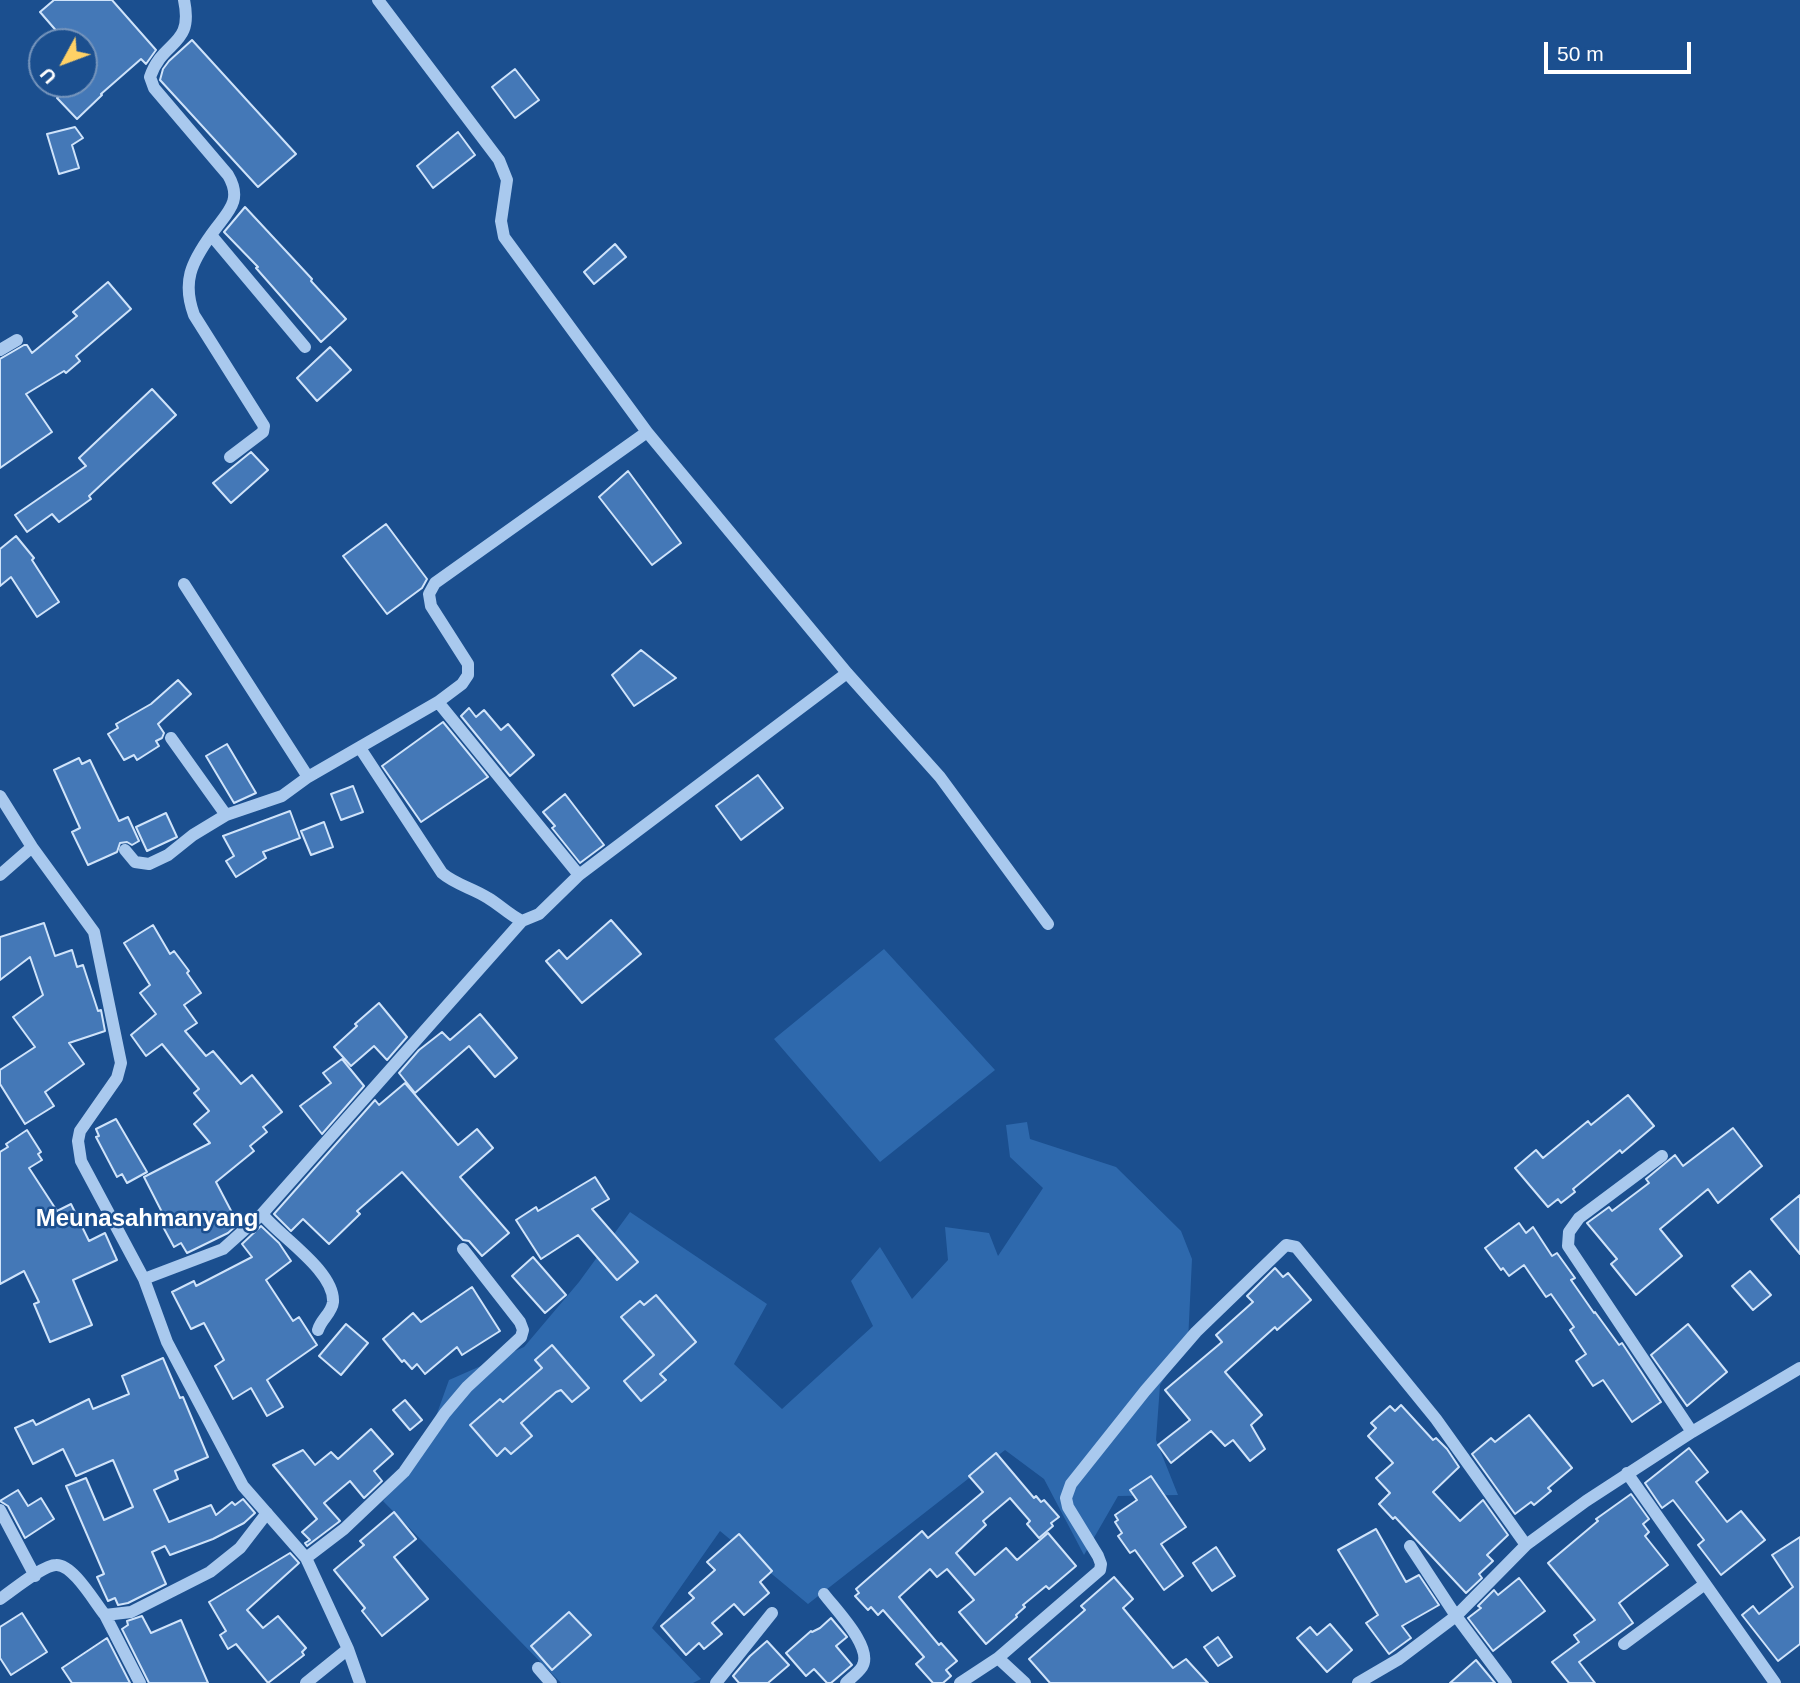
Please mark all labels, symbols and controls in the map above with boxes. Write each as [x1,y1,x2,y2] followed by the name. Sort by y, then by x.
[28,28,98,98] north arrow
[1548,28,1695,72] scale bar
[1557,42,1604,65] text: 50 m
[36,64,61,88] text: U
[36,1205,258,1233] district label: Meunasahmanyang

